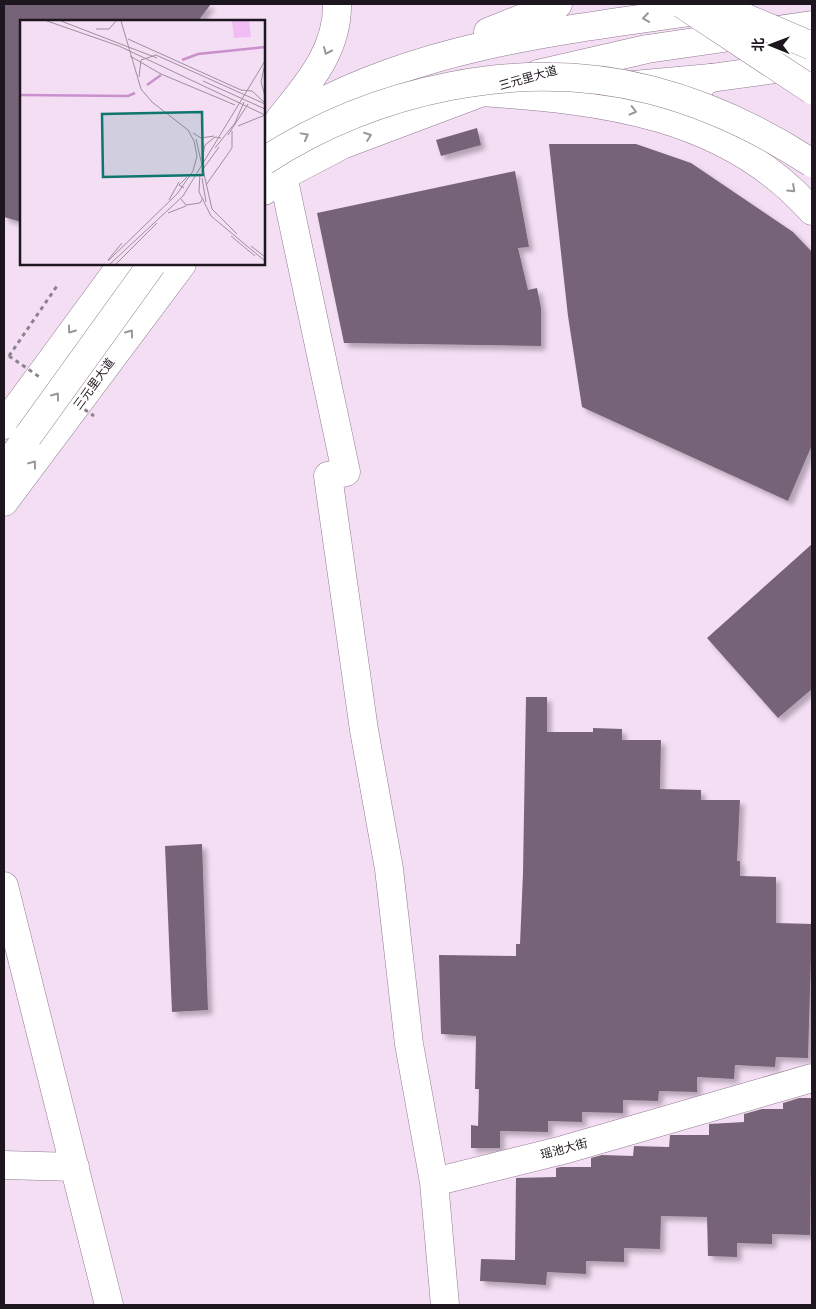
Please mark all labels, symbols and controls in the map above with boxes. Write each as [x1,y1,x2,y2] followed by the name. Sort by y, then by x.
[642,13,650,23] one-way arrow
[20,20,265,265] inset map
[746,20,796,70] north arrow
[750,38,766,52] text: 北
[322,46,333,55] one-way arrow
[497,63,559,93] street label: 三元里大道
[628,105,637,116] one-way arrow
[300,132,309,142] one-way arrow
[363,132,372,142] one-way arrow
[787,183,796,192] one-way arrow
[68,324,77,334] one-way arrow
[125,330,133,339] one-way arrow
[71,356,117,412] street label: 三元里大道
[50,392,59,402] one-way arrow
[28,460,37,469] one-way arrow
[539,1136,589,1162] street label: 瑶池大街

